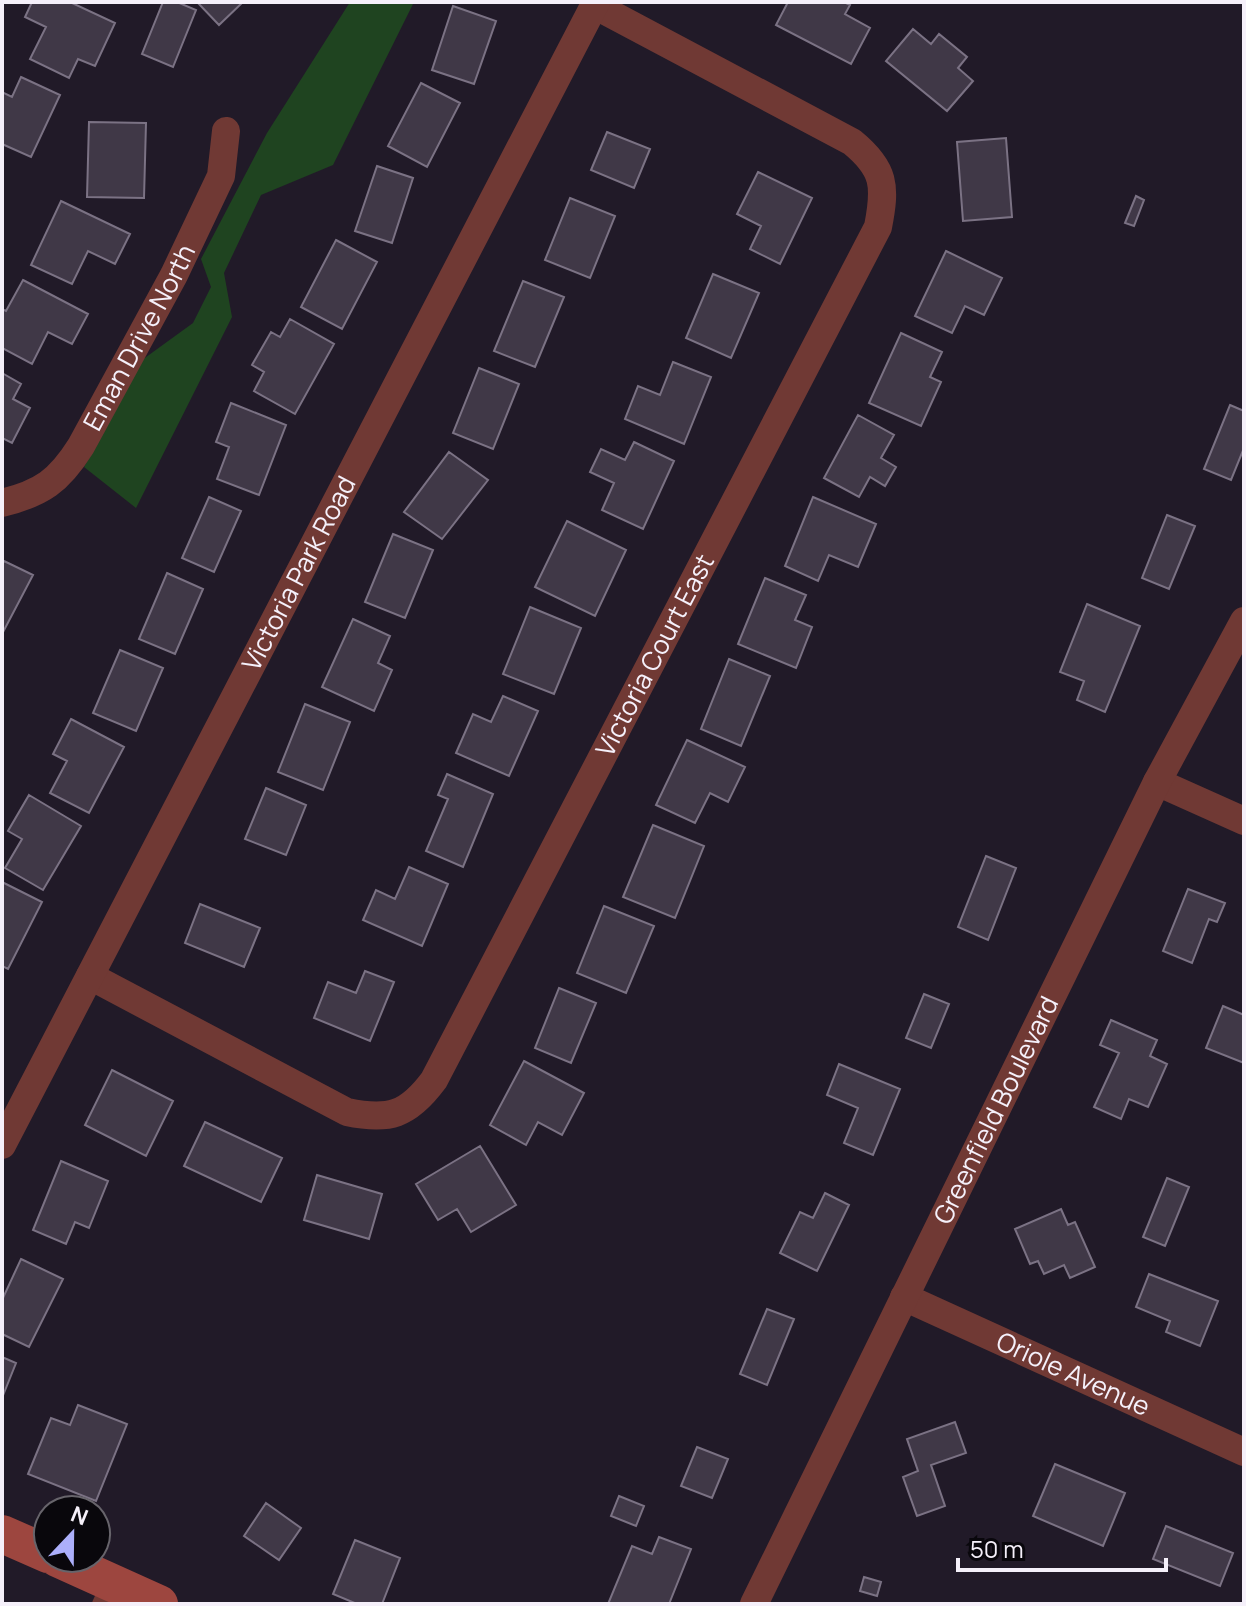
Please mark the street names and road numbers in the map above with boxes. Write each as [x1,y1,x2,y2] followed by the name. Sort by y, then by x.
[74,238,203,437] street label: Eman Drive North
[233,470,364,677] street label: Victoria Park Road
[587,547,722,762] street label: Victoria Court East
[924,990,1066,1230] street label: Greenfield Boulevard
[991,1323,1156,1424] street label: Oriole Avenue

